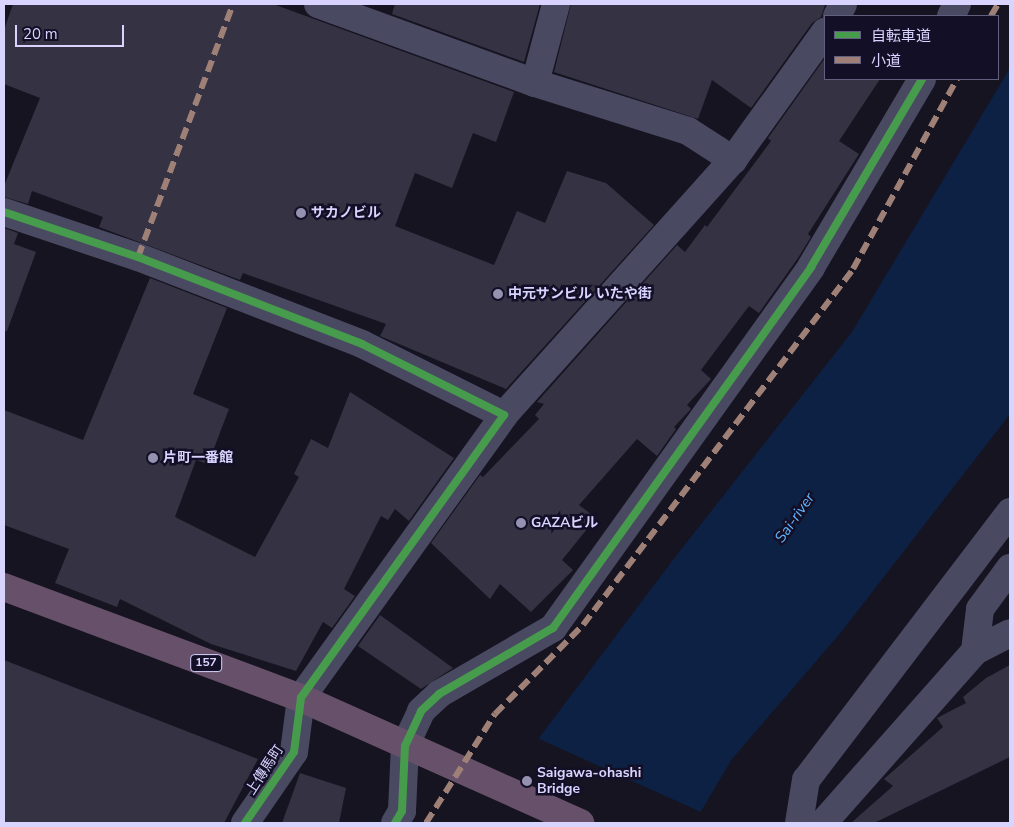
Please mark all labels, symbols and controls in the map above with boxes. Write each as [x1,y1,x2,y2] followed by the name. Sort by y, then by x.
[18,15,126,47] scale bar
[824,15,999,80] legend
[23,24,58,44] text: 20 m
[871,26,931,46] text: 自転車道
[871,51,901,71] text: 小道
[311,205,381,221] place label: サカノビル
[295,207,307,219] marker: サカノビル
[508,286,652,302] place label: 中元サンビル いたや街
[492,288,504,300] marker: 中元サンビル いたや街
[163,450,233,466] place label: 片町一番館
[147,452,159,464] marker: 片町一番館
[771,490,819,546] water label: Sai-river
[531,515,598,531] place label: GAZAビル
[515,517,527,529] marker: GAZAビル
[190,654,222,672] road number: 157
[243,742,287,798] street label: 上傳馬町
[537,765,641,798] place label: Saigawa-ohashi Bridge
[521,775,533,787] marker: Saigawa-ohashi Bridge

